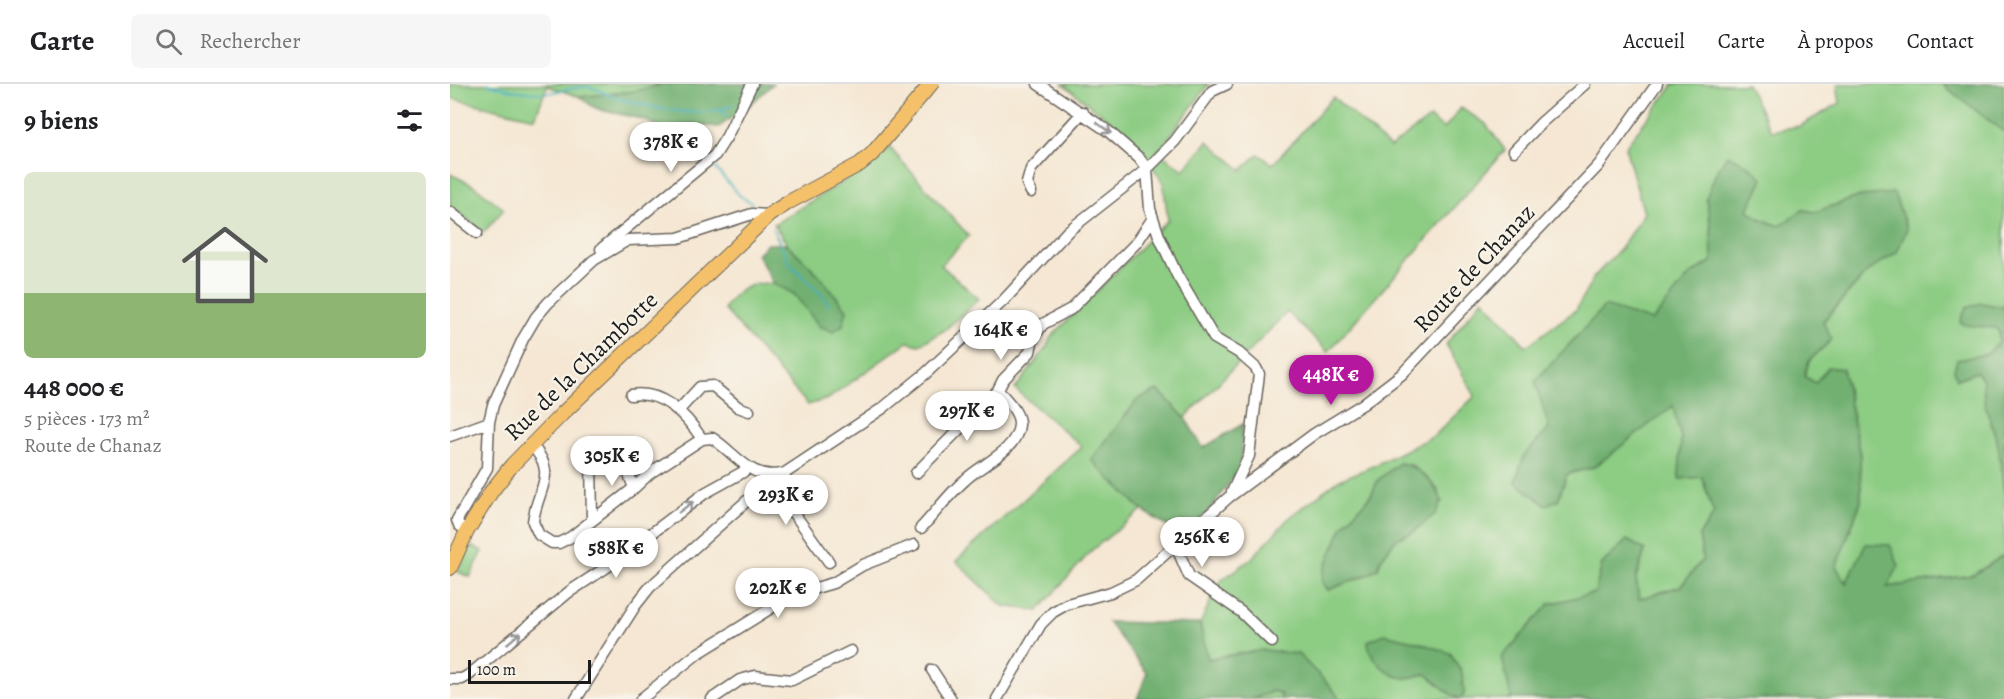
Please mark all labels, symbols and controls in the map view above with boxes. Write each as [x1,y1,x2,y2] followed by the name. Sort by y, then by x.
[131,14,551,68] search box
[30,22,95,60] text: Carte
[152,25,185,58] icon: search
[200,26,301,56] text: Rechercher
[1623,27,1685,55] text: Accueil
[1718,27,1765,55] text: Carte
[1798,27,1874,55] text: À propos
[1907,27,1974,55] text: Contact
[24,103,99,138] text: 9 biens
[393,104,426,137] icon: filters
[1096,121,1112,134] one-way arrow
[622,122,720,173] pin: 378K €
[644,128,698,155] text: 378K €
[1406,197,1542,339] street label: Route de Chanaz
[171,211,279,319] icon: home
[497,284,665,448] street label: Rue de la Chambotte
[952,310,1050,361] pin: 164K €
[974,316,1028,343] text: 164K €
[1282,355,1380,406] pin: 448K €
[1303,361,1359,388] text: 448K €
[24,370,124,405] text: 448 000 €
[918,391,1016,442] pin: 297K €
[939,397,995,424] text: 297K €
[24,405,150,432] text: 5 pièces · 173 m²
[24,432,162,459] text: Route de Chanaz
[563,436,661,487] pin: 305K €
[584,442,640,469] text: 305K €
[737,475,835,526] pin: 293K €
[758,481,814,508] text: 293K €
[677,501,693,514] one-way arrow
[1153,517,1251,568] pin: 256K €
[1174,523,1230,550] text: 256K €
[567,528,665,579] pin: 588K €
[588,534,644,561] text: 588K €
[729,568,827,619] pin: 202K €
[749,574,807,601] text: 202K €
[506,632,522,645] one-way arrow
[468,657,591,684] scale bar
[477,659,516,681] text: 100 m

